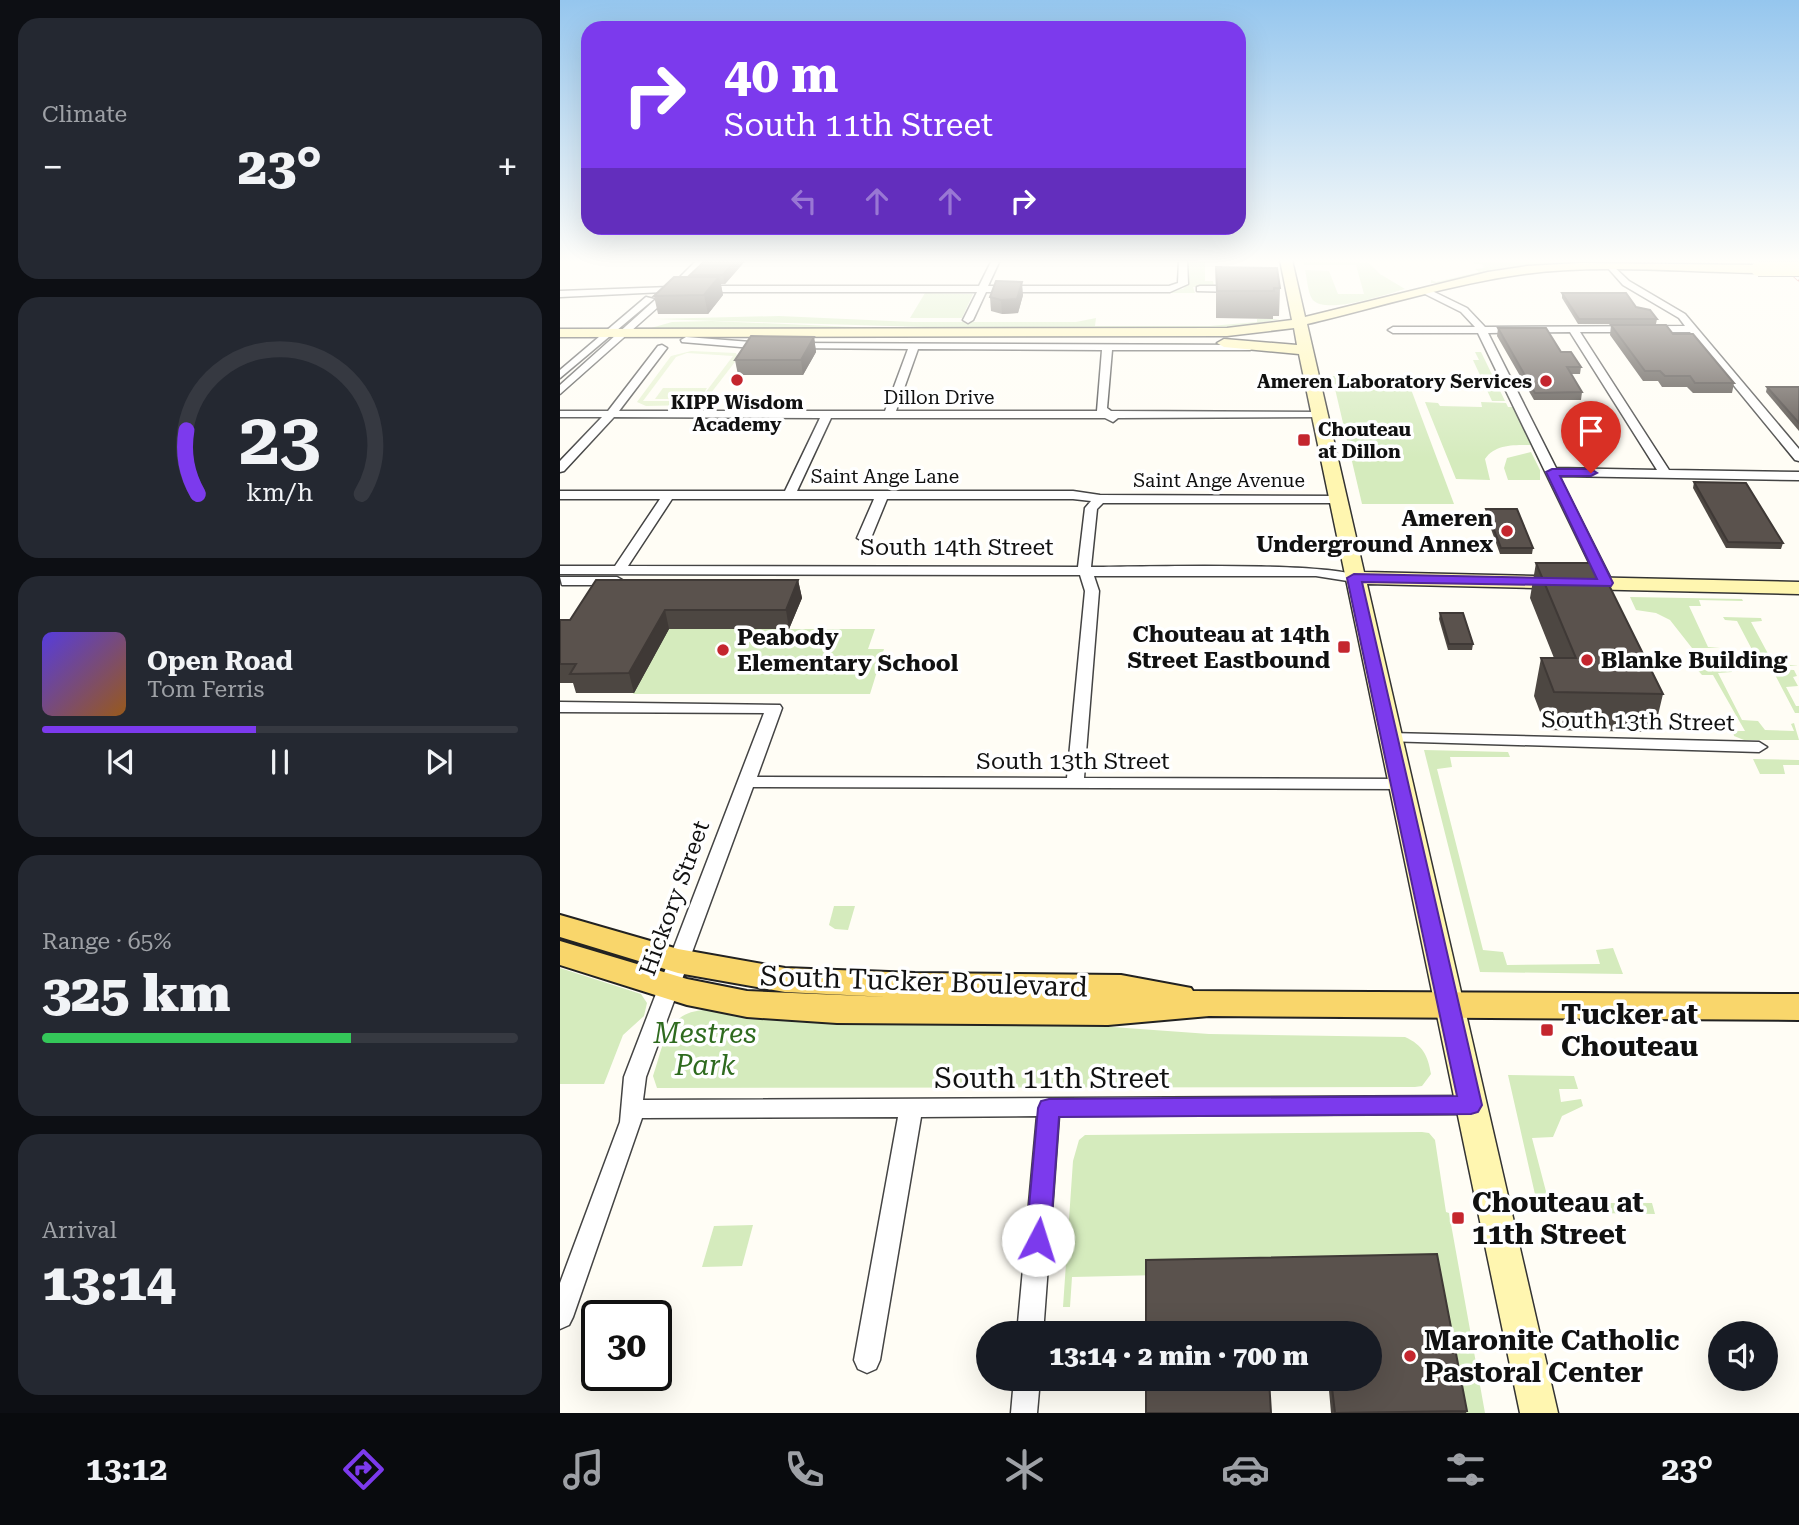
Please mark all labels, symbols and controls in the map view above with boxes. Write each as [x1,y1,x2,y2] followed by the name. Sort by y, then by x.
[724,47,839,104] text: 40 m
[609,49,700,140] icon: right
[42,101,127,128] text: Climate
[724,106,993,144] text: South 11th Street
[238,136,322,197] text: 23°
[42,145,63,189] text: −
[497,145,518,189] text: +
[785,182,823,220] icon: left
[858,182,896,220] icon: ahead
[931,182,969,220] icon: ahead
[1004,182,1042,220] icon: right
[1257,370,1532,393] place label: Ameren Laboratory Services
[729,372,745,388] marker: KIPP Wisdom Academy
[1538,373,1554,389] marker: Ameren Laboratory Services
[884,386,994,409] street label: Dillon Drive
[671,391,804,436] place label: KIPP Wisdom Academy
[239,397,321,482] text: 23
[1561,401,1621,473] pin
[1572,412,1610,450] icon: arrive
[1318,418,1412,463] place label: Chouteau at Dillon
[1296,432,1312,448] marker: Chouteau at Dillon
[811,465,959,488] street label: Saint Ange Lane
[1133,469,1305,492] street label: Saint Ange Avenue
[247,477,313,506] text: km/h
[1256,505,1494,558] place label: Ameren Underground Annex
[1499,523,1515,539] marker: Ameren Underground Annex
[860,534,1054,561] street label: South 14th Street
[1127,621,1331,674] place label: Chouteau at 14th Street Eastbound
[737,624,959,677] place label: Peabody Elementary School
[1336,639,1352,655] marker: Chouteau at 14th Street Eastbound
[715,642,731,658] marker: Peabody Elementary School
[147,646,293,676] text: Open Road
[1601,647,1788,674] place label: Blanke Building
[1579,652,1595,668] marker: Blanke Building
[147,676,264,703] text: Tom Ferris
[1541,706,1735,737] street label: South 13th Street
[102,743,140,781] icon: previous
[261,743,299,781] icon: pause
[420,743,458,781] icon: next
[976,748,1170,775] street label: South 13th Street
[634,817,715,979] street label: Hickory Street
[42,928,171,955] text: Range · 65%
[760,959,1088,1004] street label: South Tucker Boulevard
[42,963,230,1024] text: 325 km
[1561,998,1698,1063] place label: Tucker at Chouteau
[652,1017,757,1082] park label: Mestres Park
[1539,1022,1555,1038] marker: Tucker at Chouteau
[934,1062,1170,1095] street label: South 11th Street
[1472,1186,1644,1251] place label: Chouteau at 11th Street
[1001,1203,1075,1277] position arrow
[1450,1210,1466,1226] marker: Chouteau at 11th Street
[42,1217,117,1244] text: Arrival
[42,1252,176,1313] text: 13:14
[581,1300,672,1391] speed limit sign: 30
[1708,1321,1778,1391] map controls
[1708,1321,1778,1391] button: sound
[1424,1324,1680,1389] place label: Maronite Catholic Pastoral Center
[1049,1341,1309,1371] text: 13:14 · 2 min · 700 m
[1402,1348,1418,1364] marker: Maronite Catholic Pastoral Center
[339,1445,388,1494] icon: directions
[559,1445,608,1494] icon: music
[780,1445,829,1494] icon: phone
[1000,1445,1049,1494] icon: climate
[1221,1445,1270,1494] icon: car
[1441,1445,1490,1494] icon: filters
[86,1450,167,1488] text: 13:12
[1661,1450,1713,1488] text: 23°

